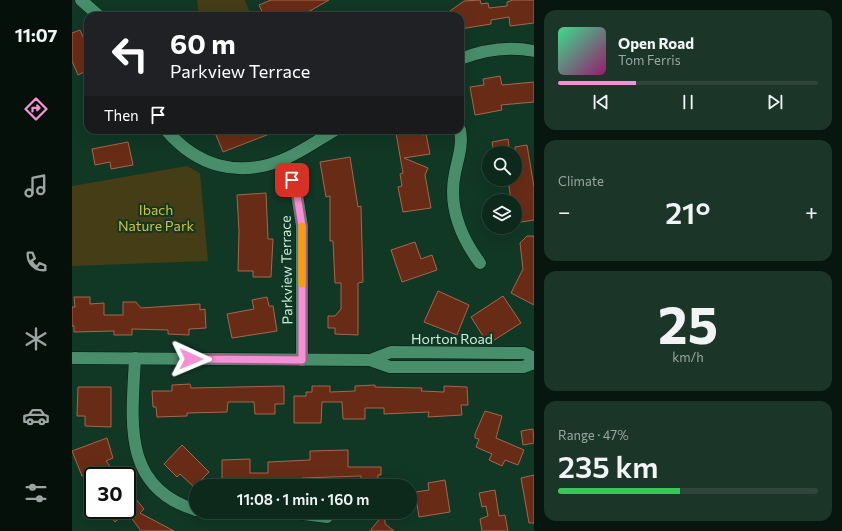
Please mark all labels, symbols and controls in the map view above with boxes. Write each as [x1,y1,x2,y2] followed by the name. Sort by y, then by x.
[15,24,57,46] text: 11:07
[170,26,236,60] text: 60 m
[104,28,156,80] icon: left
[618,34,694,52] text: Open Road
[618,52,681,68] text: Tom Ferris
[170,60,310,82] text: Parkview Terrace
[590,91,612,113] icon: previous
[677,91,699,113] icon: pause
[764,91,786,113] icon: next
[22,95,50,123] icon: directions
[147,104,169,126] icon: arrive
[104,106,139,124] text: Then
[482,146,522,234] map controls
[482,146,522,186] button: search
[275,163,309,197] pin
[281,169,303,191] icon: arrive
[22,172,50,200] icon: music
[558,173,604,189] text: Climate
[665,193,710,230] text: 21°
[482,194,522,234] button: layers
[558,198,571,225] text: −
[805,198,818,225] text: +
[118,201,194,234] park label: Ibach Nature Park
[277,215,295,325] street label: Parkview Terrace
[22,248,50,276] icon: phone
[658,291,718,355] text: 25
[22,325,50,353] icon: climate
[411,330,493,347] street label: Horton Road
[170,338,212,380] position arrow
[672,349,704,365] text: km/h
[22,402,50,430] icon: car
[558,427,629,443] text: Range · 47%
[558,447,659,484] text: 235 km
[84,467,136,519] speed limit sign: 30
[22,479,50,507] icon: filters
[237,490,369,508] text: 11:08 · 1 min · 160 m

